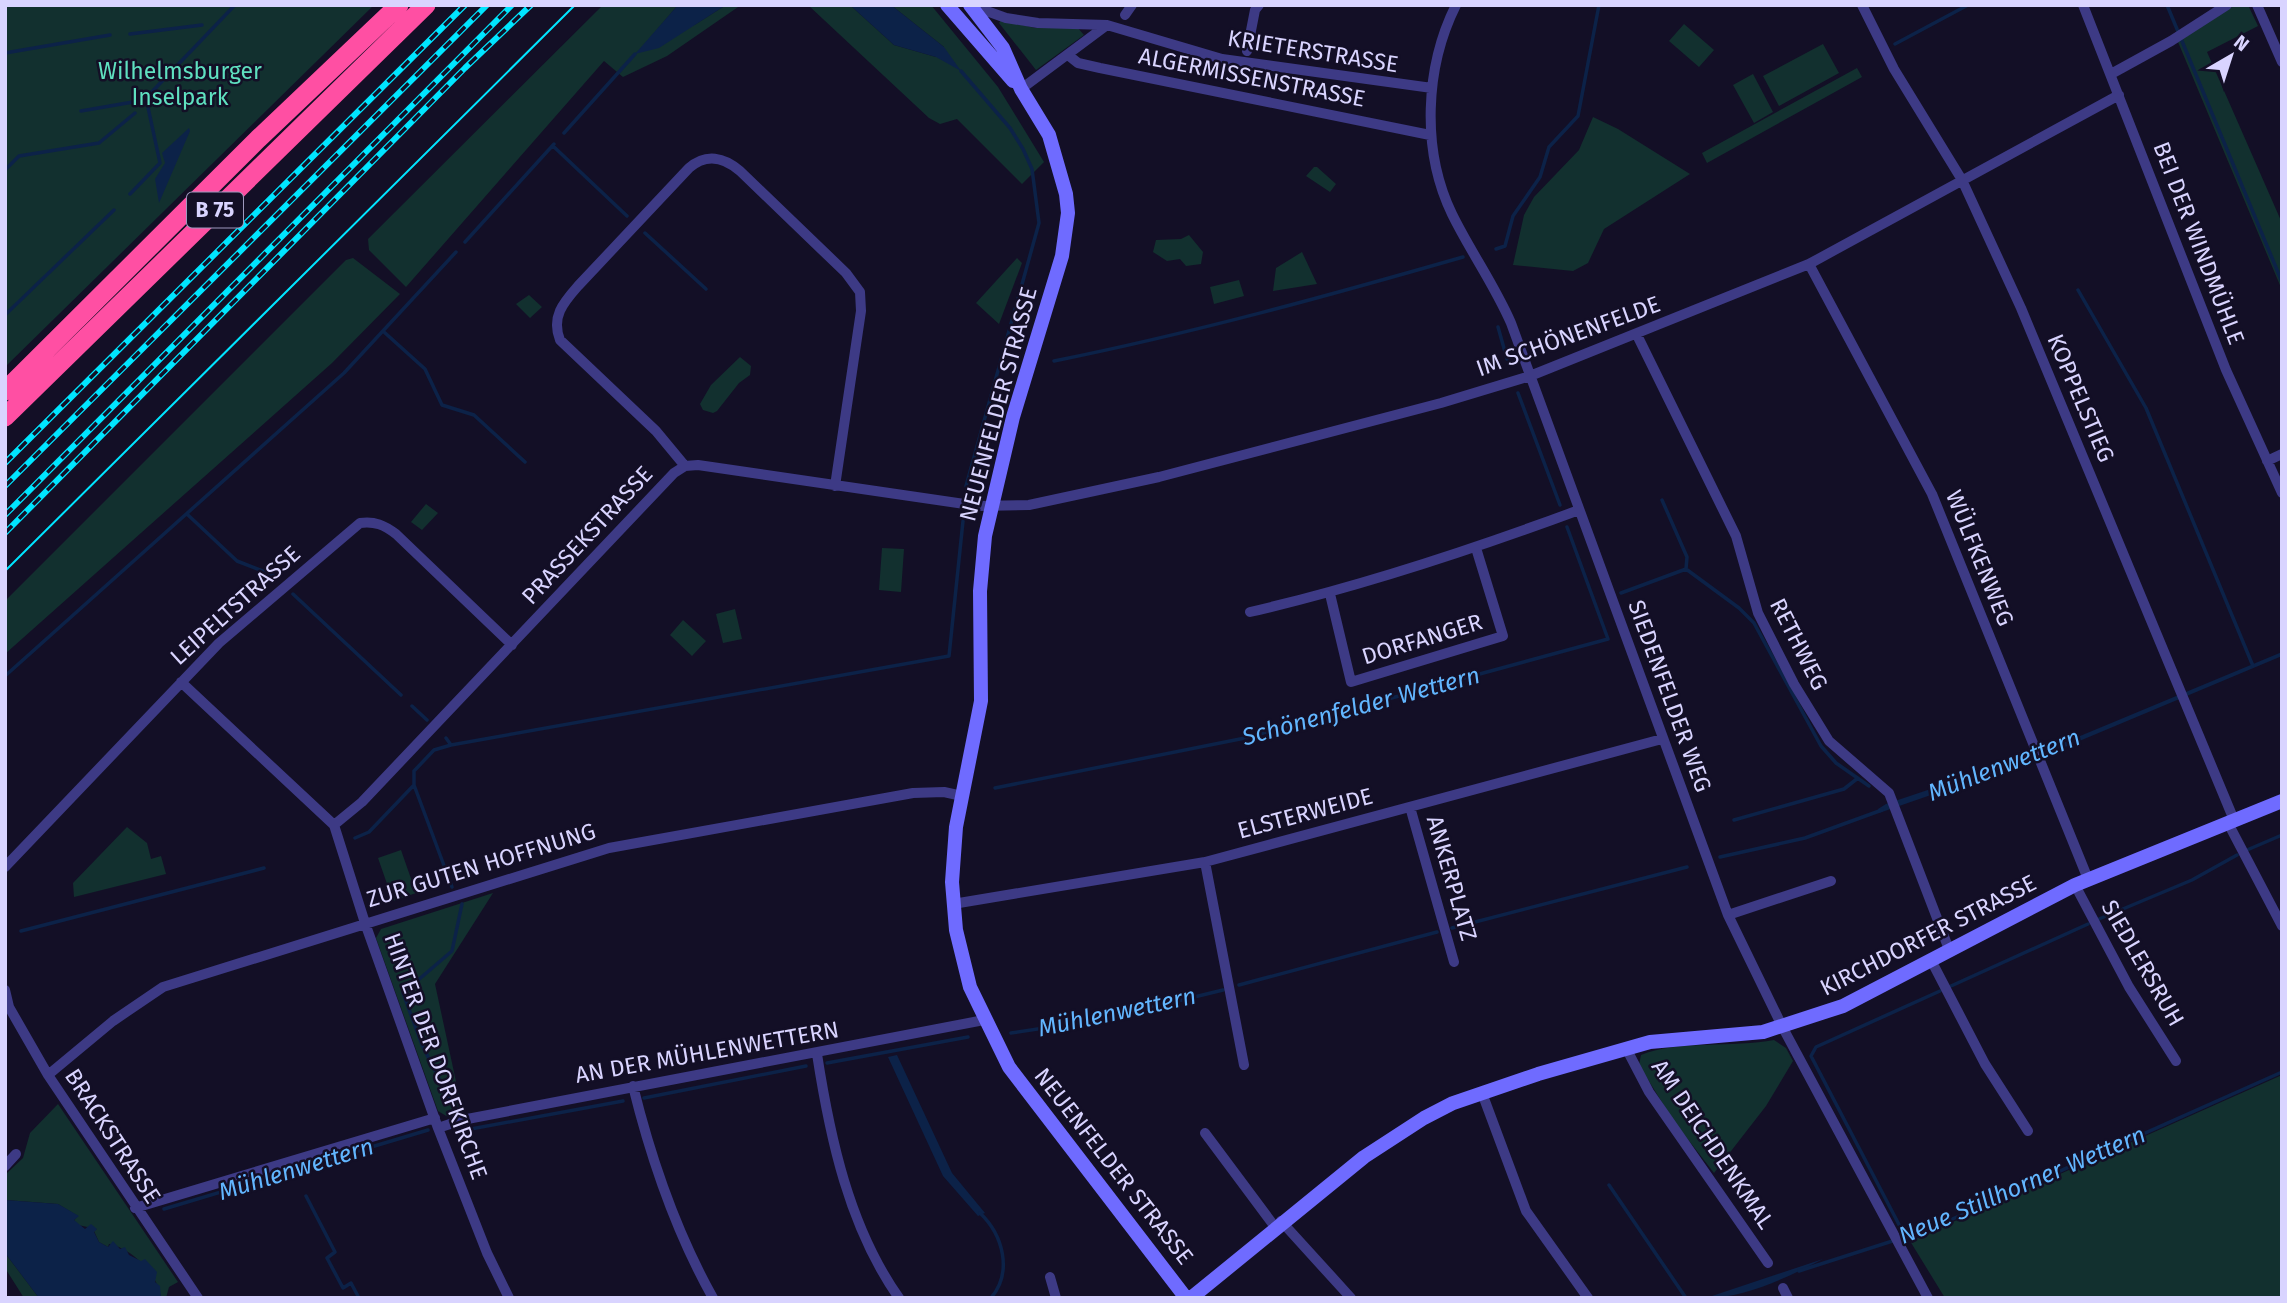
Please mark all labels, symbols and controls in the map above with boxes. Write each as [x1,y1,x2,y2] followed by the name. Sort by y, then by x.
[2196,21,2266,91] north arrow
[1226,24,1400,78] street label: KRIETERSTRASSE
[2229,30,2254,56] text: N
[1136,41,1368,113] street label: ALGERMISSENSTRASSE
[98,57,262,111] park label: Wilhelmsburger Inselpark
[2147,138,2251,348] street label: BEI DER WINDMÜHLE
[187,192,243,228] road number: B 75
[953,284,1043,524] street label: NEUENFELDER STRASSE
[1472,290,1664,382] street label: IM SCHÖNENFELDE
[2041,330,2121,466] street label: KOPPELSTIEG
[516,460,658,610] street label: PRASSEKSTRASSE
[1940,486,2020,630] street label: WÜLFKENWEG
[164,539,306,671] street label: LEIPELTSTRASSE
[1764,593,1834,695] street label: RETHWEG
[1622,596,1718,796] street label: SIEDENFELDER WEG
[1358,607,1486,671] street label: DORFANGER
[1238,661,1483,751] water label: Schönenfelder Wettern
[1924,723,2084,807] water label: Mühlenwettern
[1234,782,1376,844] street label: ELSTERWEIDE
[1421,812,1483,944] street label: ANKERPLATZ
[363,817,599,913] street label: ZUR GUTEN HOFFNUNG
[1815,868,2041,1002] street label: KIRCHDORFER STRASSE
[2096,895,2190,1031] street label: SIEDLERSRUH
[378,929,494,1183] street label: HINTER DER DORFKIRCHE
[1035,982,1199,1042] water label: Mühlenwettern
[573,1015,841,1089] street label: AN DER MÜHLENWETTERN
[1646,1054,1780,1234] street label: AM DEICHDENKMAL
[1029,1062,1199,1270] street label: NEUENFELDER STRASSE
[59,1063,167,1209] street label: BRACKSTRASSE
[1894,1120,2150,1250] water label: Neue Stillhorner Wettern
[215,1132,377,1206] water label: Mühlenwettern

